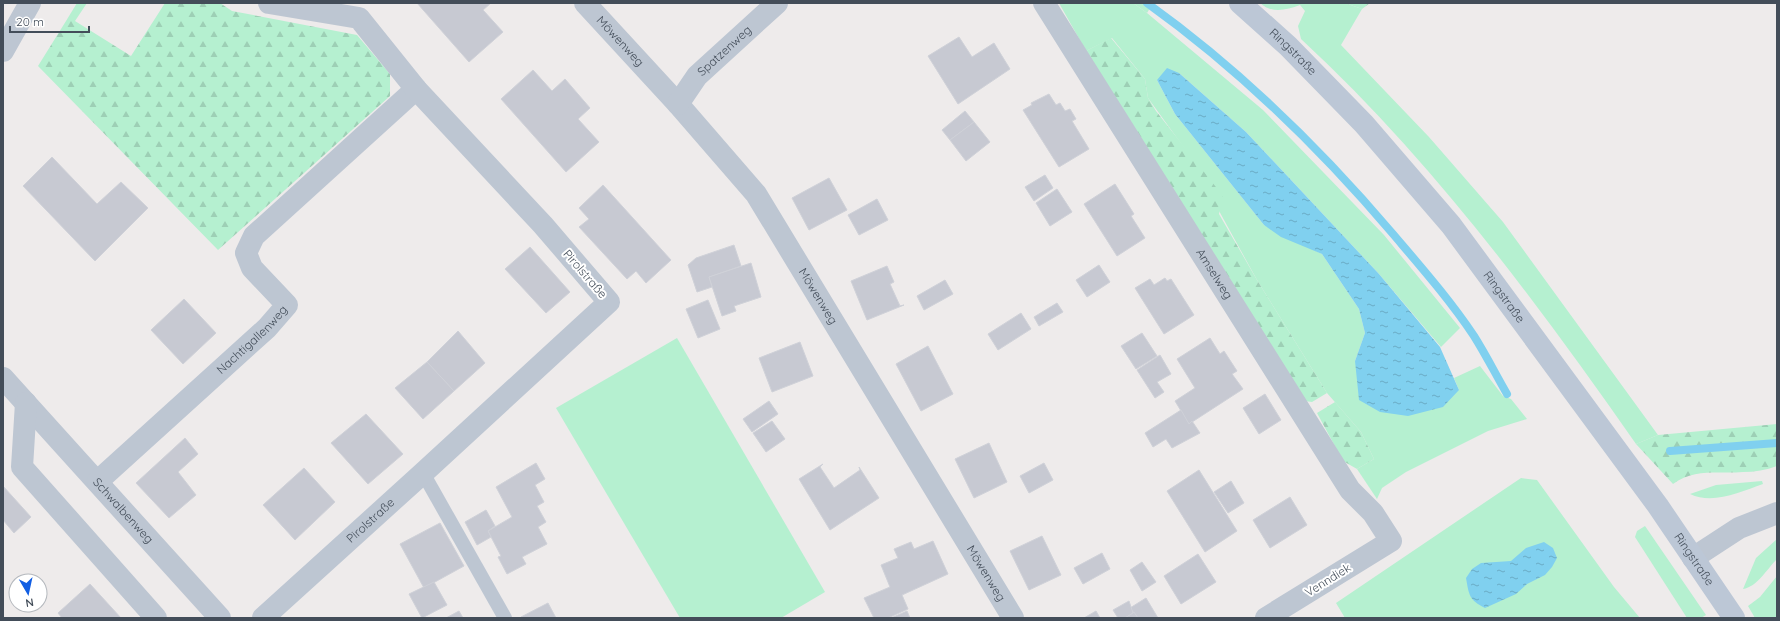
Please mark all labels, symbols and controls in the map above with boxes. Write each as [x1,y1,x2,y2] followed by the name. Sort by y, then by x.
[10,8,89,34] scale bar
[594,13,648,69] street label: Möwenweg
[16,14,44,29] text: 20 m
[694,22,754,79] street label: Spatzenweg
[1266,25,1320,78] street label: Ringstraße
[560,246,611,301] street label: Pirolstraße
[1193,246,1236,302] street label: Amselweg
[796,265,841,327] street label: Möwenweg
[1480,268,1529,326] street label: Ringstraße
[213,302,290,377] street label: Nachtigallenweg
[90,475,157,546] street label: Schwalbenweg
[343,495,397,546] street label: Pirolstraße
[1671,530,1718,588] street label: Ringstraße
[964,542,1009,604] street label: Möwenweg
[1302,560,1354,600] street label: Venndiek
[8,573,48,613] north arrow
[24,595,35,610] text: N

